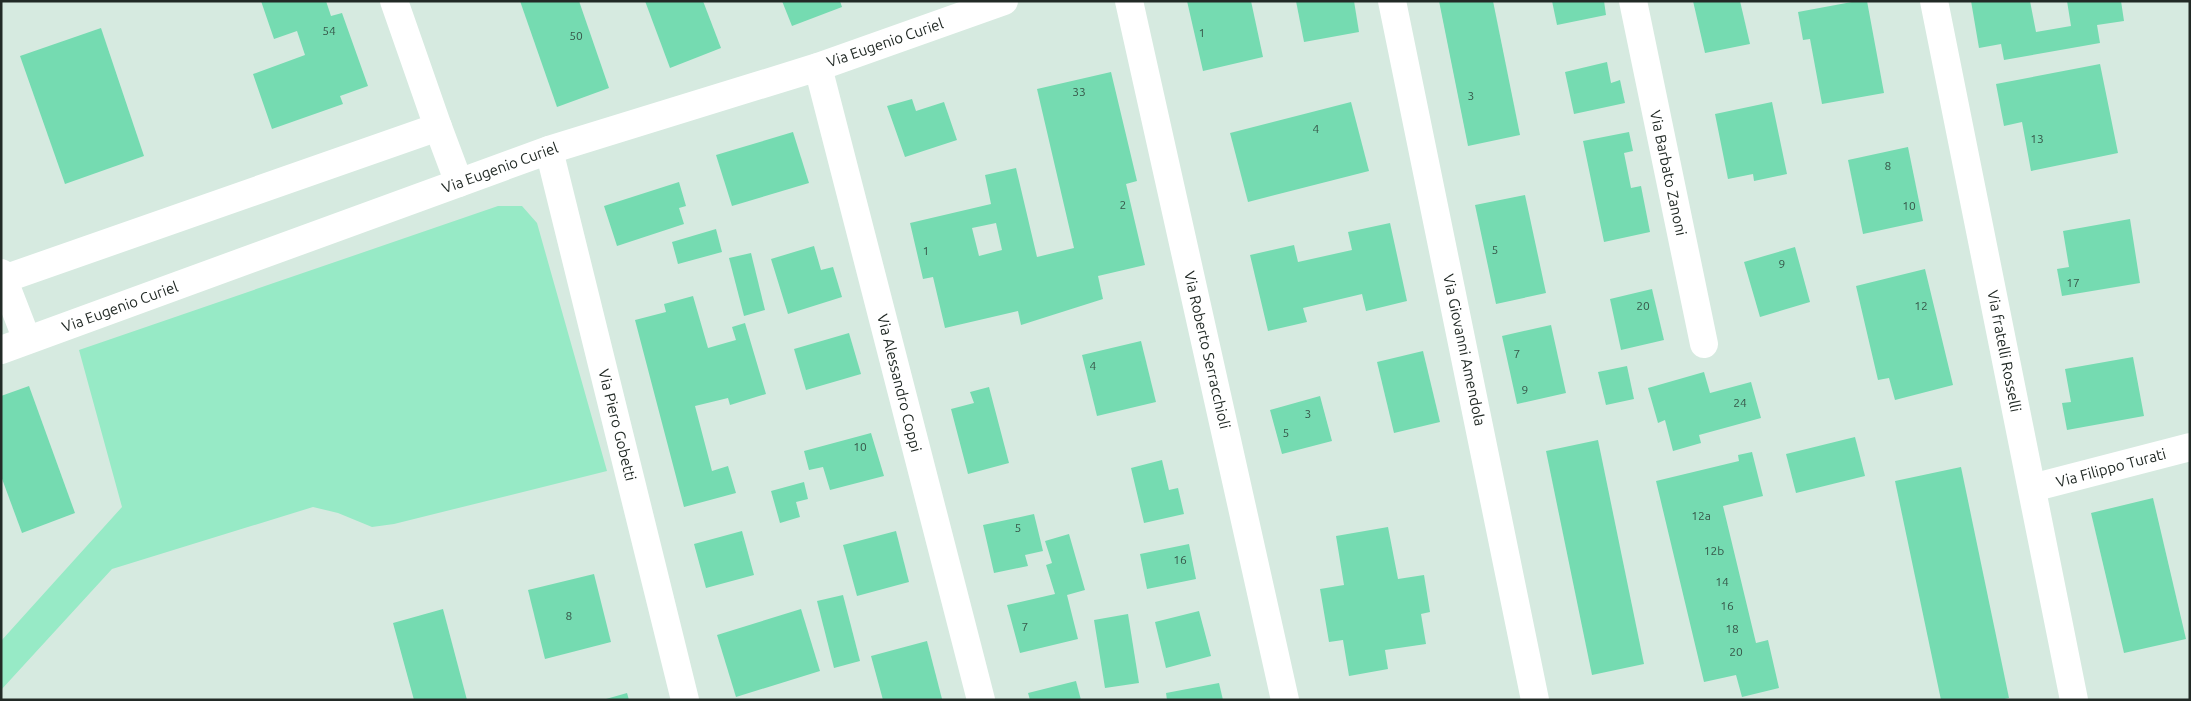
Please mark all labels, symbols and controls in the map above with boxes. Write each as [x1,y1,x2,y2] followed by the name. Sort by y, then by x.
[824,15,945,70] street label: Via Eugenio Curiel
[322,24,336,37] house number: 54
[1199,26,1205,39] house number: 1
[569,29,583,42] house number: 50
[1072,85,1086,98] house number: 33
[1468,89,1474,102] house number: 3
[1647,109,1690,237] street label: Via Barbato Zanoni
[1313,122,1320,135] house number: 4
[2030,132,2044,145] house number: 13
[440,139,560,196] street label: Via Eugenio Curiel
[1885,159,1892,172] house number: 8
[1120,198,1126,211] house number: 2
[1902,199,1916,212] house number: 10
[1492,243,1498,256] house number: 5
[923,244,929,257] house number: 1
[1779,257,1785,270] house number: 9
[1181,269,1234,430] street label: Via Roberto Serracchioli
[1440,272,1489,428] street label: Via Giovanni Amendola
[2066,276,2080,289] house number: 17
[60,278,180,335] street label: Via Eugenio Curiel
[1984,288,2025,413] street label: Via fratelli Rosselli
[1636,299,1650,312] house number: 20
[1914,299,1928,312] house number: 12
[874,312,925,454] street label: Via Alessandro Coppi
[1514,347,1520,360] house number: 7
[1090,359,1097,372] house number: 4
[595,367,640,483] street label: Via Piero Gobetti
[1522,383,1528,396] house number: 9
[1733,396,1747,409] house number: 24
[1305,407,1311,420] house number: 3
[1283,426,1289,439] house number: 5
[853,440,867,453] house number: 10
[2054,445,2168,490] street label: Via Filippo Turati
[1691,509,1711,522] house number: 12a
[1015,521,1021,534] house number: 5
[1704,544,1724,557] house number: 12b
[1173,553,1187,566] house number: 16
[1715,575,1729,588] house number: 14
[1720,599,1734,612] house number: 16
[566,609,573,622] house number: 8
[1022,620,1028,633] house number: 7
[1725,622,1739,635] house number: 18
[1729,645,1743,658] house number: 20

